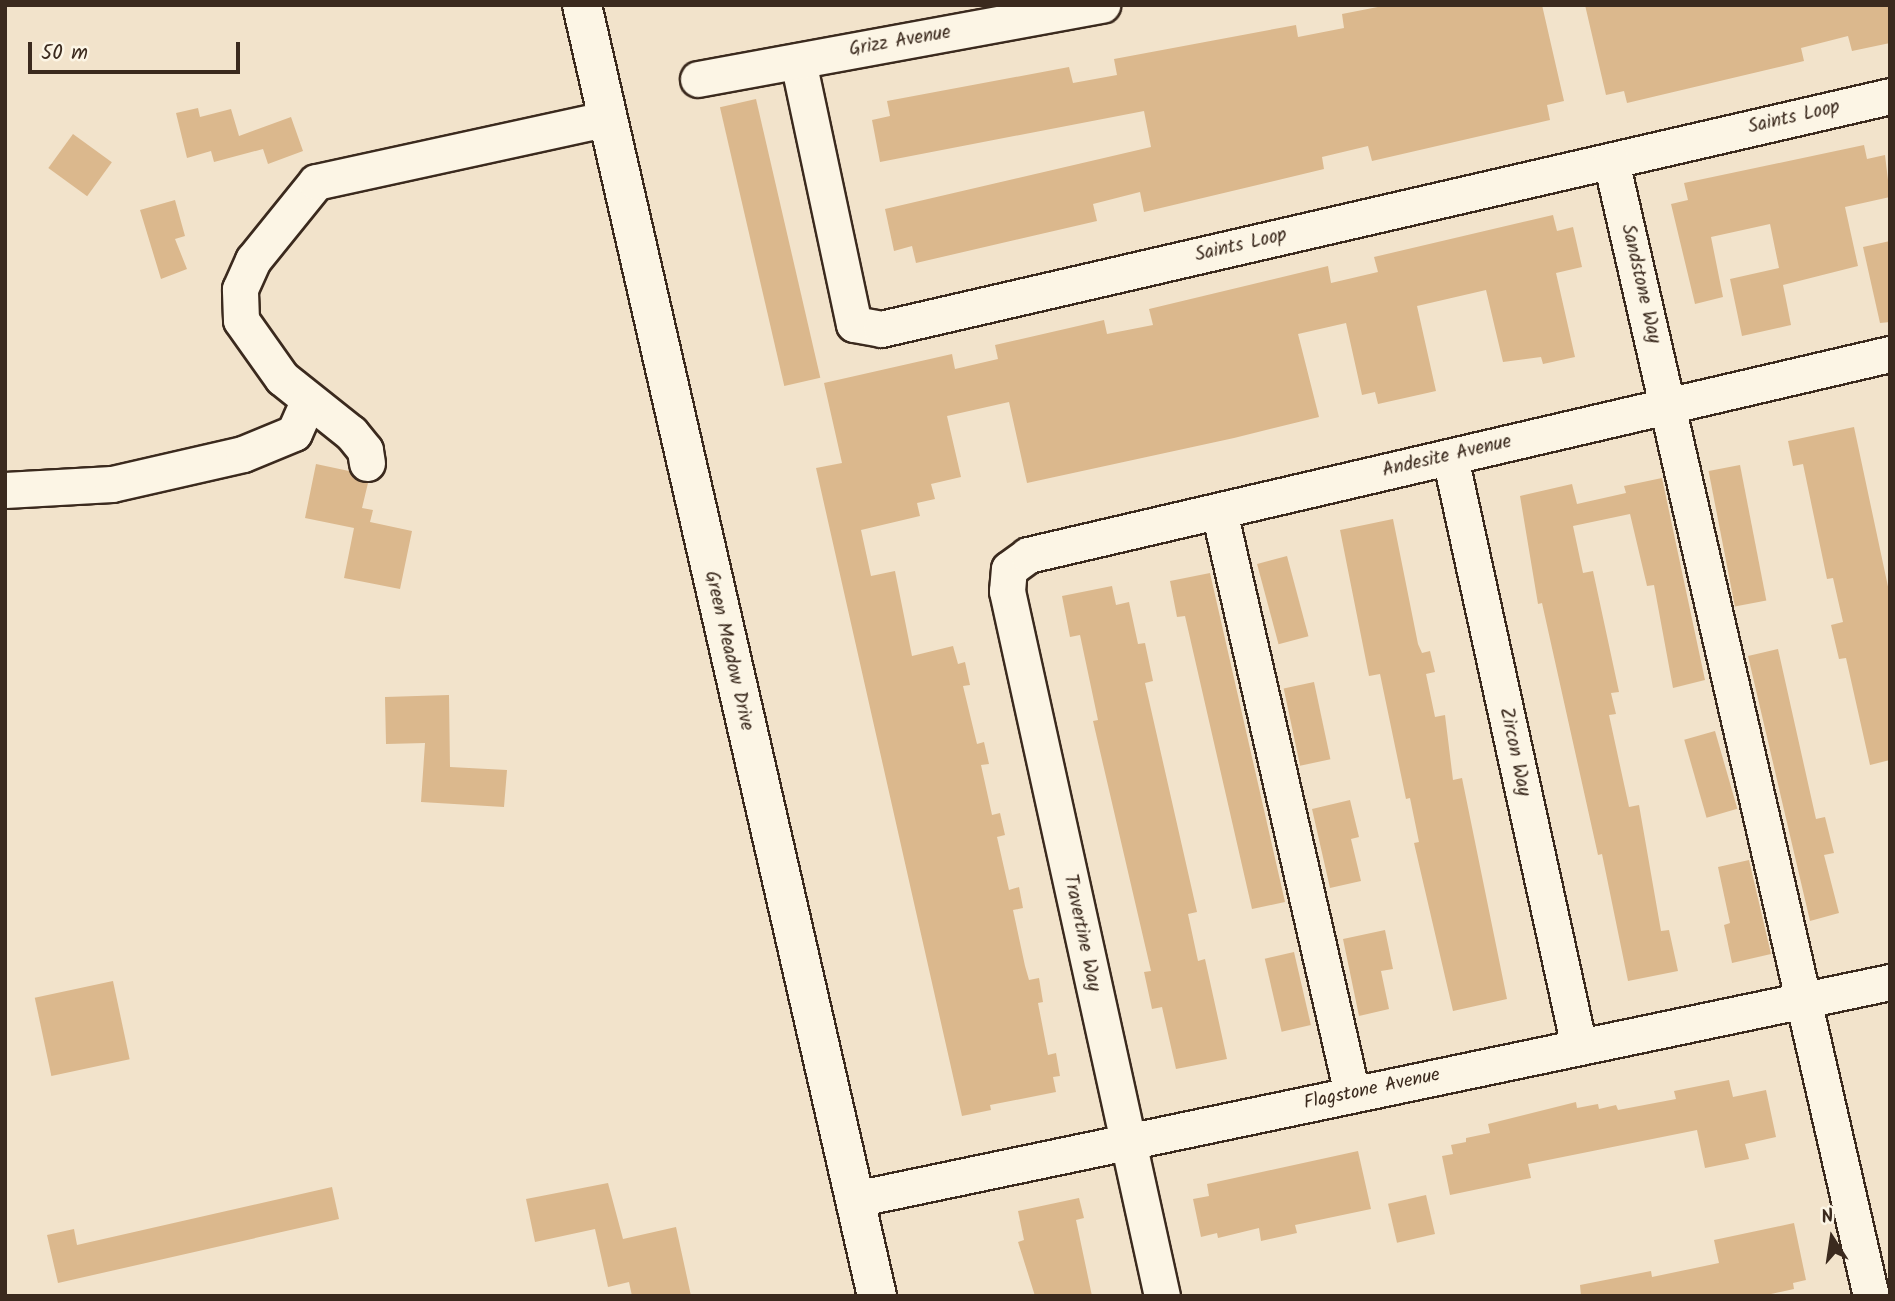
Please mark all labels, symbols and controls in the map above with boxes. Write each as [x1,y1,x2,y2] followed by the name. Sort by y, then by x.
[847,22,953,62] street label: Grizz Avenue
[32,28,243,72] scale bar
[41,37,88,70] text: 50 m
[1746,96,1842,140] street label: Saints Loop
[1615,222,1665,346] street label: Sandstone Way
[1193,224,1289,268] street label: Saints Loop
[1380,431,1514,483] street label: Andesite Avenue
[699,569,757,733] street label: Green Meadow Drive
[1493,706,1535,798] street label: Zircon Way
[1057,872,1105,994] street label: Travertine Way
[1302,1064,1442,1116] street label: Flagstone Avenue
[1819,1202,1837,1233] text: N
[1797,1203,1867,1273] north arrow

